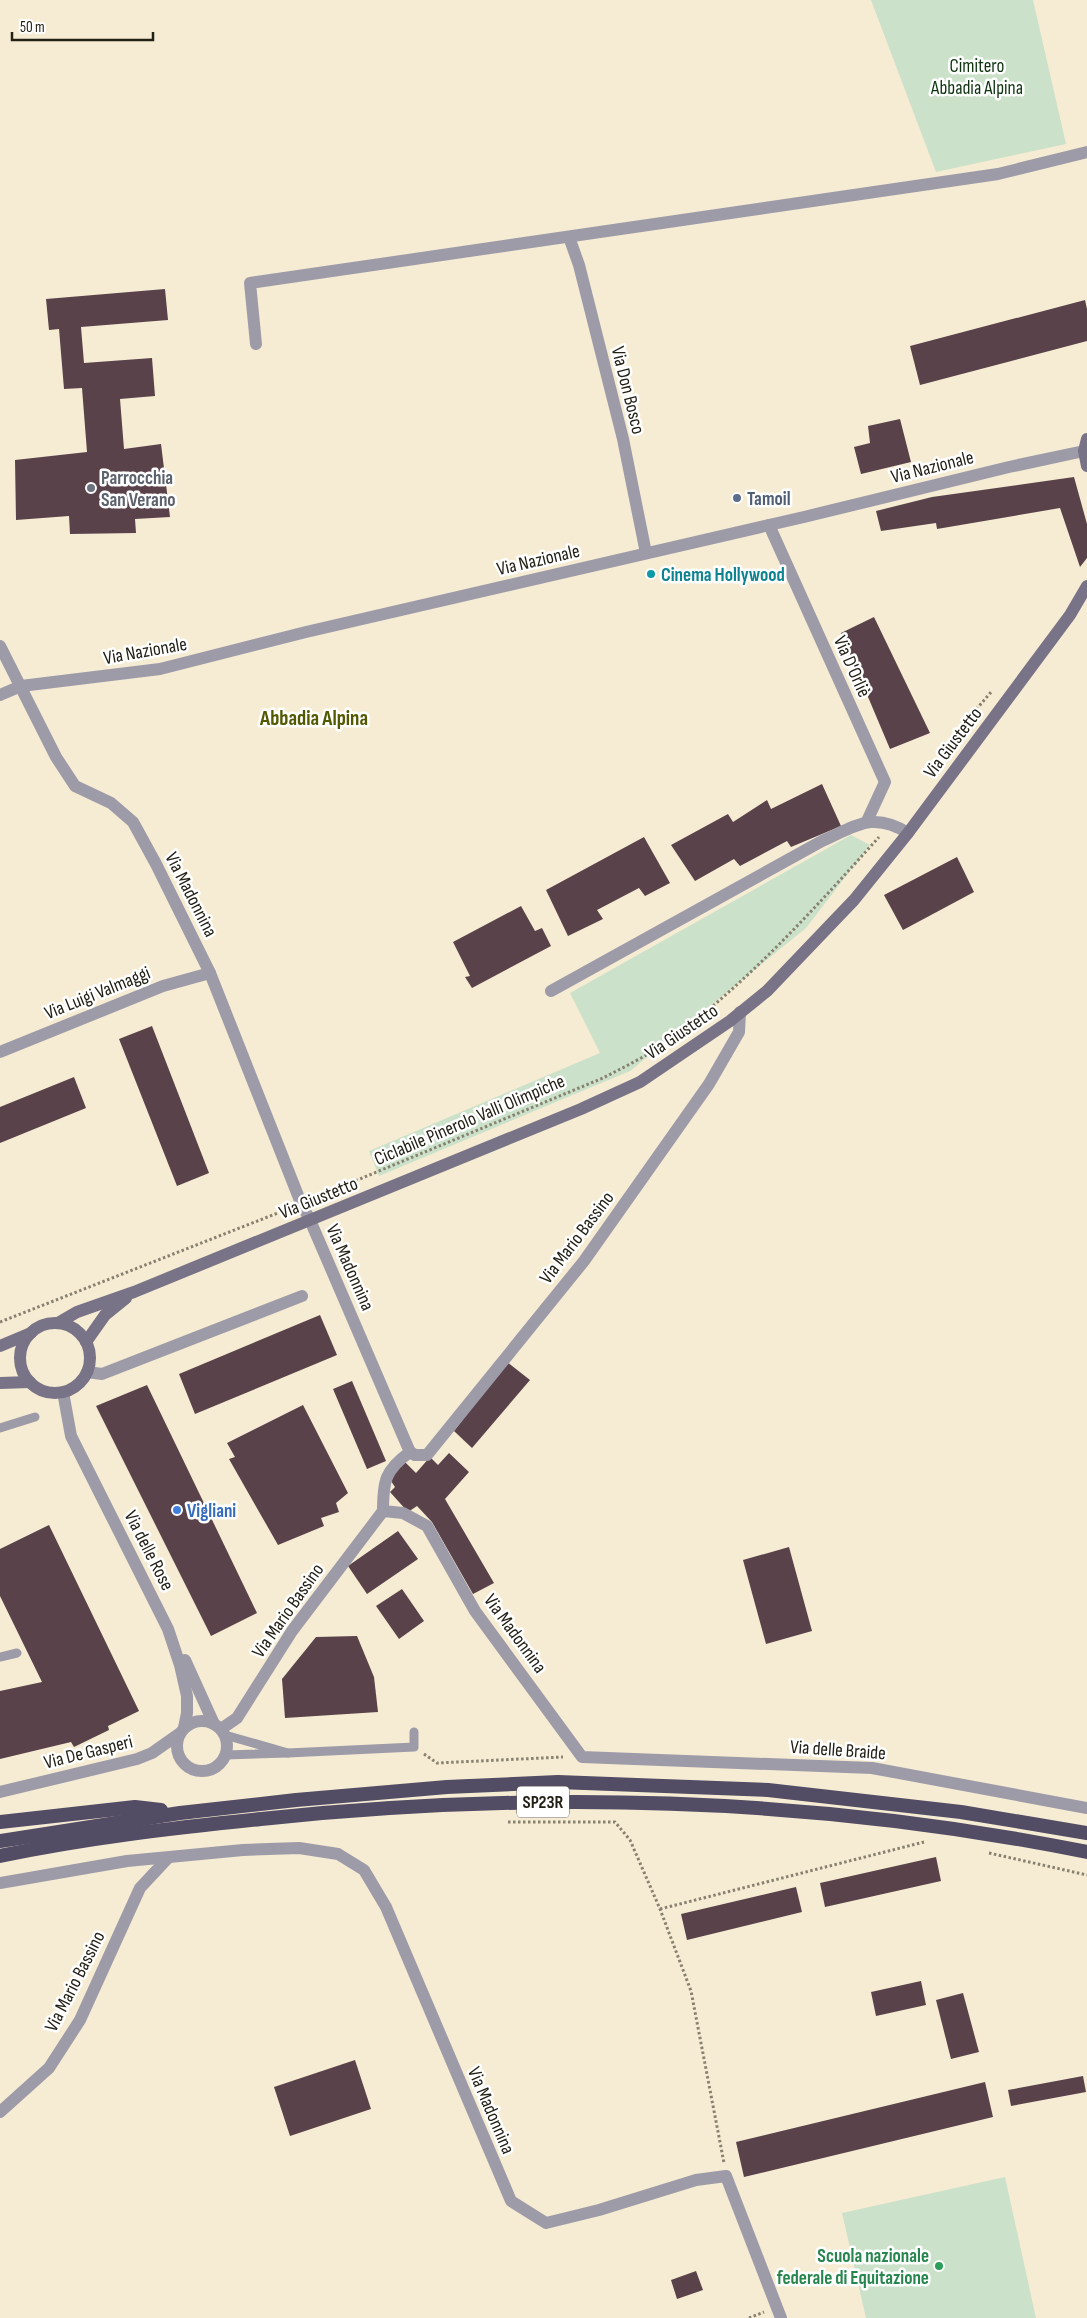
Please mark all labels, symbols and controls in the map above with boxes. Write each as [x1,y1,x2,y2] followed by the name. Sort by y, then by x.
[12,10,154,42] scale bar
[20,18,45,37] text: 50 m
[930,55,1023,100] park label: Cimitero Abbadia Alpina
[606,344,650,437] street label: Via Don Bosco
[889,446,976,489] street label: Via Nazionale
[101,467,176,512] place label: Parrocchia San Verano
[85,482,97,494] marker: Parrocchia San Verano
[747,488,791,511] place label: Tamoil
[731,492,743,504] marker: Tamoil
[495,540,582,581] street label: Via Nazionale
[661,564,785,587] place label: Cinema Hollywood
[645,568,657,580] marker: Cinema Hollywood
[828,632,875,701] street label: Via D'Orliè
[102,633,189,670] street label: Via Nazionale
[919,703,987,783] street label: Via Giustetto
[259,706,368,731] district label: Abbadia Alpina
[160,848,222,941] street label: Via Madonnina
[41,962,154,1025] street label: Via Luigi Valmaggi
[641,1000,723,1065] street label: Via Giustetto
[371,1070,568,1171] street label: Ciclabile Pinerolo Valli Olimpiche
[276,1172,361,1225] street label: Via Giustetto
[535,1187,619,1289] street label: Via Mario Bassino
[320,1221,379,1314] street label: Via Madonnina
[187,1500,236,1523] place label: Vigliani
[171,1504,183,1516] marker: Vigliani
[119,1507,179,1594] street label: Via delle Rose
[247,1559,329,1662] street label: Via Mario Bassino
[478,1590,551,1678] street label: Via Madonnina
[42,1730,135,1775] street label: Via De Gasperi
[789,1736,886,1765] street label: Via delle Braide
[517,1786,569,1818] road number: SP23R
[40,1928,110,2036] street label: Via Mario Bassino
[462,2064,519,2157] street label: Via Madonnina
[777,2245,929,2290] place label: Scuola nazionale federale di Equitazione
[933,2260,945,2272] marker: Scuola nazionale federale di Equitazione

